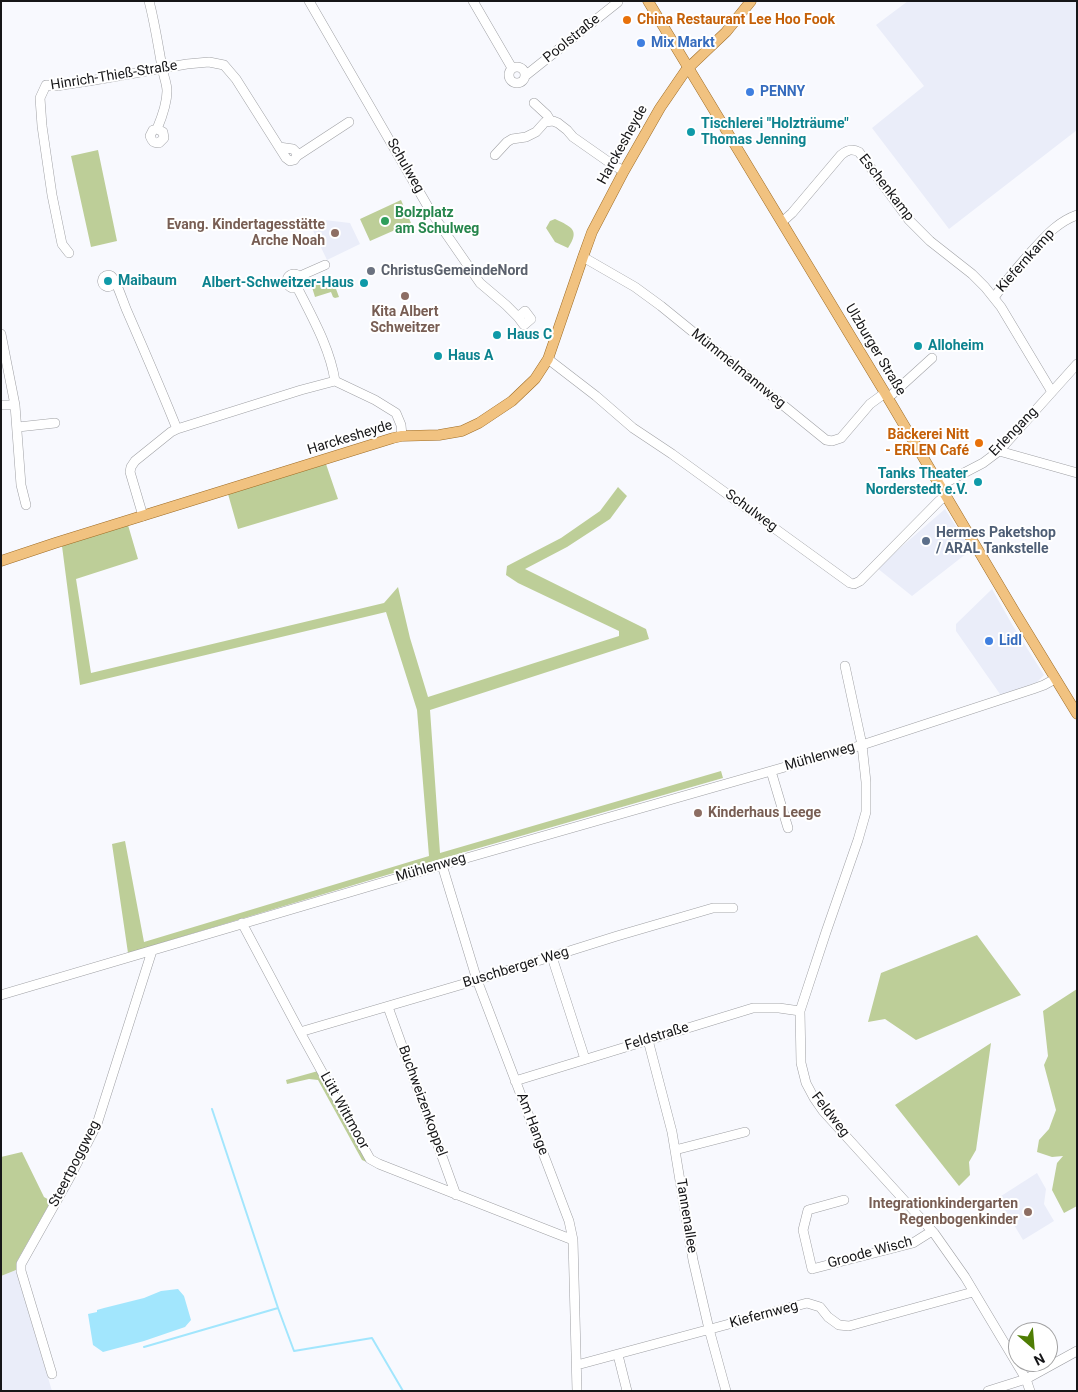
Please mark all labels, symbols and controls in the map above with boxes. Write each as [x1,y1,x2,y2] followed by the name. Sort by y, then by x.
[540,11,604,67] street label: Poolstraße
[637,12,835,28] place label: China Restaurant Lee Hoo Fook
[621,14,633,26] marker: China Restaurant Lee Hoo Fook
[651,35,715,51] place label: Mix Markt
[635,37,647,49] marker: Mix Markt
[49,58,179,94] street label: Hinrich-Thieß-Straße
[760,84,805,100] place label: PENNY
[744,86,756,98] marker: PENNY
[594,102,652,188] street label: Harckesheyde
[701,116,849,148] place label: Tischlerei "Holzträume" Thomas Jenning
[685,126,697,138] marker: Tischlerei "Holzträume" Thomas Jenning
[383,136,427,196] street label: Schulweg
[855,151,917,225] street label: Eschenkamp
[395,205,479,238] place label: Bolzplatz am Schulweg
[379,215,391,227] marker: Bolzplatz am Schulweg
[167,217,325,250] place label: Evang. Kindertagesstätte Arche Noah
[993,226,1059,296] street label: Kiefernkamp
[329,227,341,239] marker: Evang. Kindertagesstätte Arche Noah
[381,263,528,279] place label: ChristusGemeindeNord
[365,265,377,277] marker: ChristusGemeindeNord
[118,273,177,289] place label: Maibaum
[102,275,114,287] marker: Maibaum
[202,275,354,291] place label: Albert-Schweitzer-Haus
[358,277,370,289] marker: Albert-Schweitzer-Haus
[399,290,411,302] marker: Kita Albert Schweitzer
[841,301,909,399] street label: Ulzburger Straße
[370,304,440,336] place label: Kita Albert Schweitzer
[687,326,789,412] street label: Mümmelmannweg
[507,327,552,343] place label: Haus C
[491,329,503,341] marker: Haus C
[928,338,984,354] place label: Alloheim
[912,340,924,352] marker: Alloheim
[448,348,493,364] place label: Haus A
[432,350,444,362] marker: Haus A
[986,404,1042,460] street label: Erlengang
[305,417,395,459] street label: Harckesheyde
[885,427,969,460] place label: Bäckerei Nitt - ERLEN Café
[973,437,985,449] marker: Bäckerei Nitt - ERLEN Café
[866,466,968,498] place label: Tanks Theater Norderstedt e.V.
[972,476,984,488] marker: Tanks Theater Norderstedt e.V.
[722,486,780,536] street label: Schulweg
[936,525,1056,558] place label: Hermes Paketshop / ARAL Tankstelle
[920,535,932,547] marker: Hermes Paketshop / ARAL Tankstelle
[999,633,1022,649] place label: Lidl
[983,635,995,647] marker: Lidl
[783,739,857,775] street label: Mühlenweg
[708,805,821,821] place label: Kinderhaus Leege
[692,807,704,819] marker: Kinderhaus Leege
[394,850,468,886] street label: Mühlenweg
[461,944,571,992] street label: Buschberger Weg
[623,1019,691,1055] street label: Feldstraße
[394,1043,450,1159] street label: Buchweizenkoppel
[316,1070,372,1152] street label: Lütt Wittmoor
[807,1089,853,1141] street label: Feldweg
[512,1090,552,1158] street label: Am Hange
[46,1118,104,1210] street label: Steertpoggweg
[672,1178,700,1254] street label: Tannenallee
[869,1196,1018,1228] place label: Integrationkindergarten Regenbogenkinder
[1022,1206,1034,1218] marker: Integrationkindergarten Regenbogenkinder
[826,1234,914,1272] street label: Groode Wisch
[728,1298,800,1332] street label: Kiefernweg
[1008,1322,1058,1372] north arrow
[1031,1350,1047,1369] text: N

